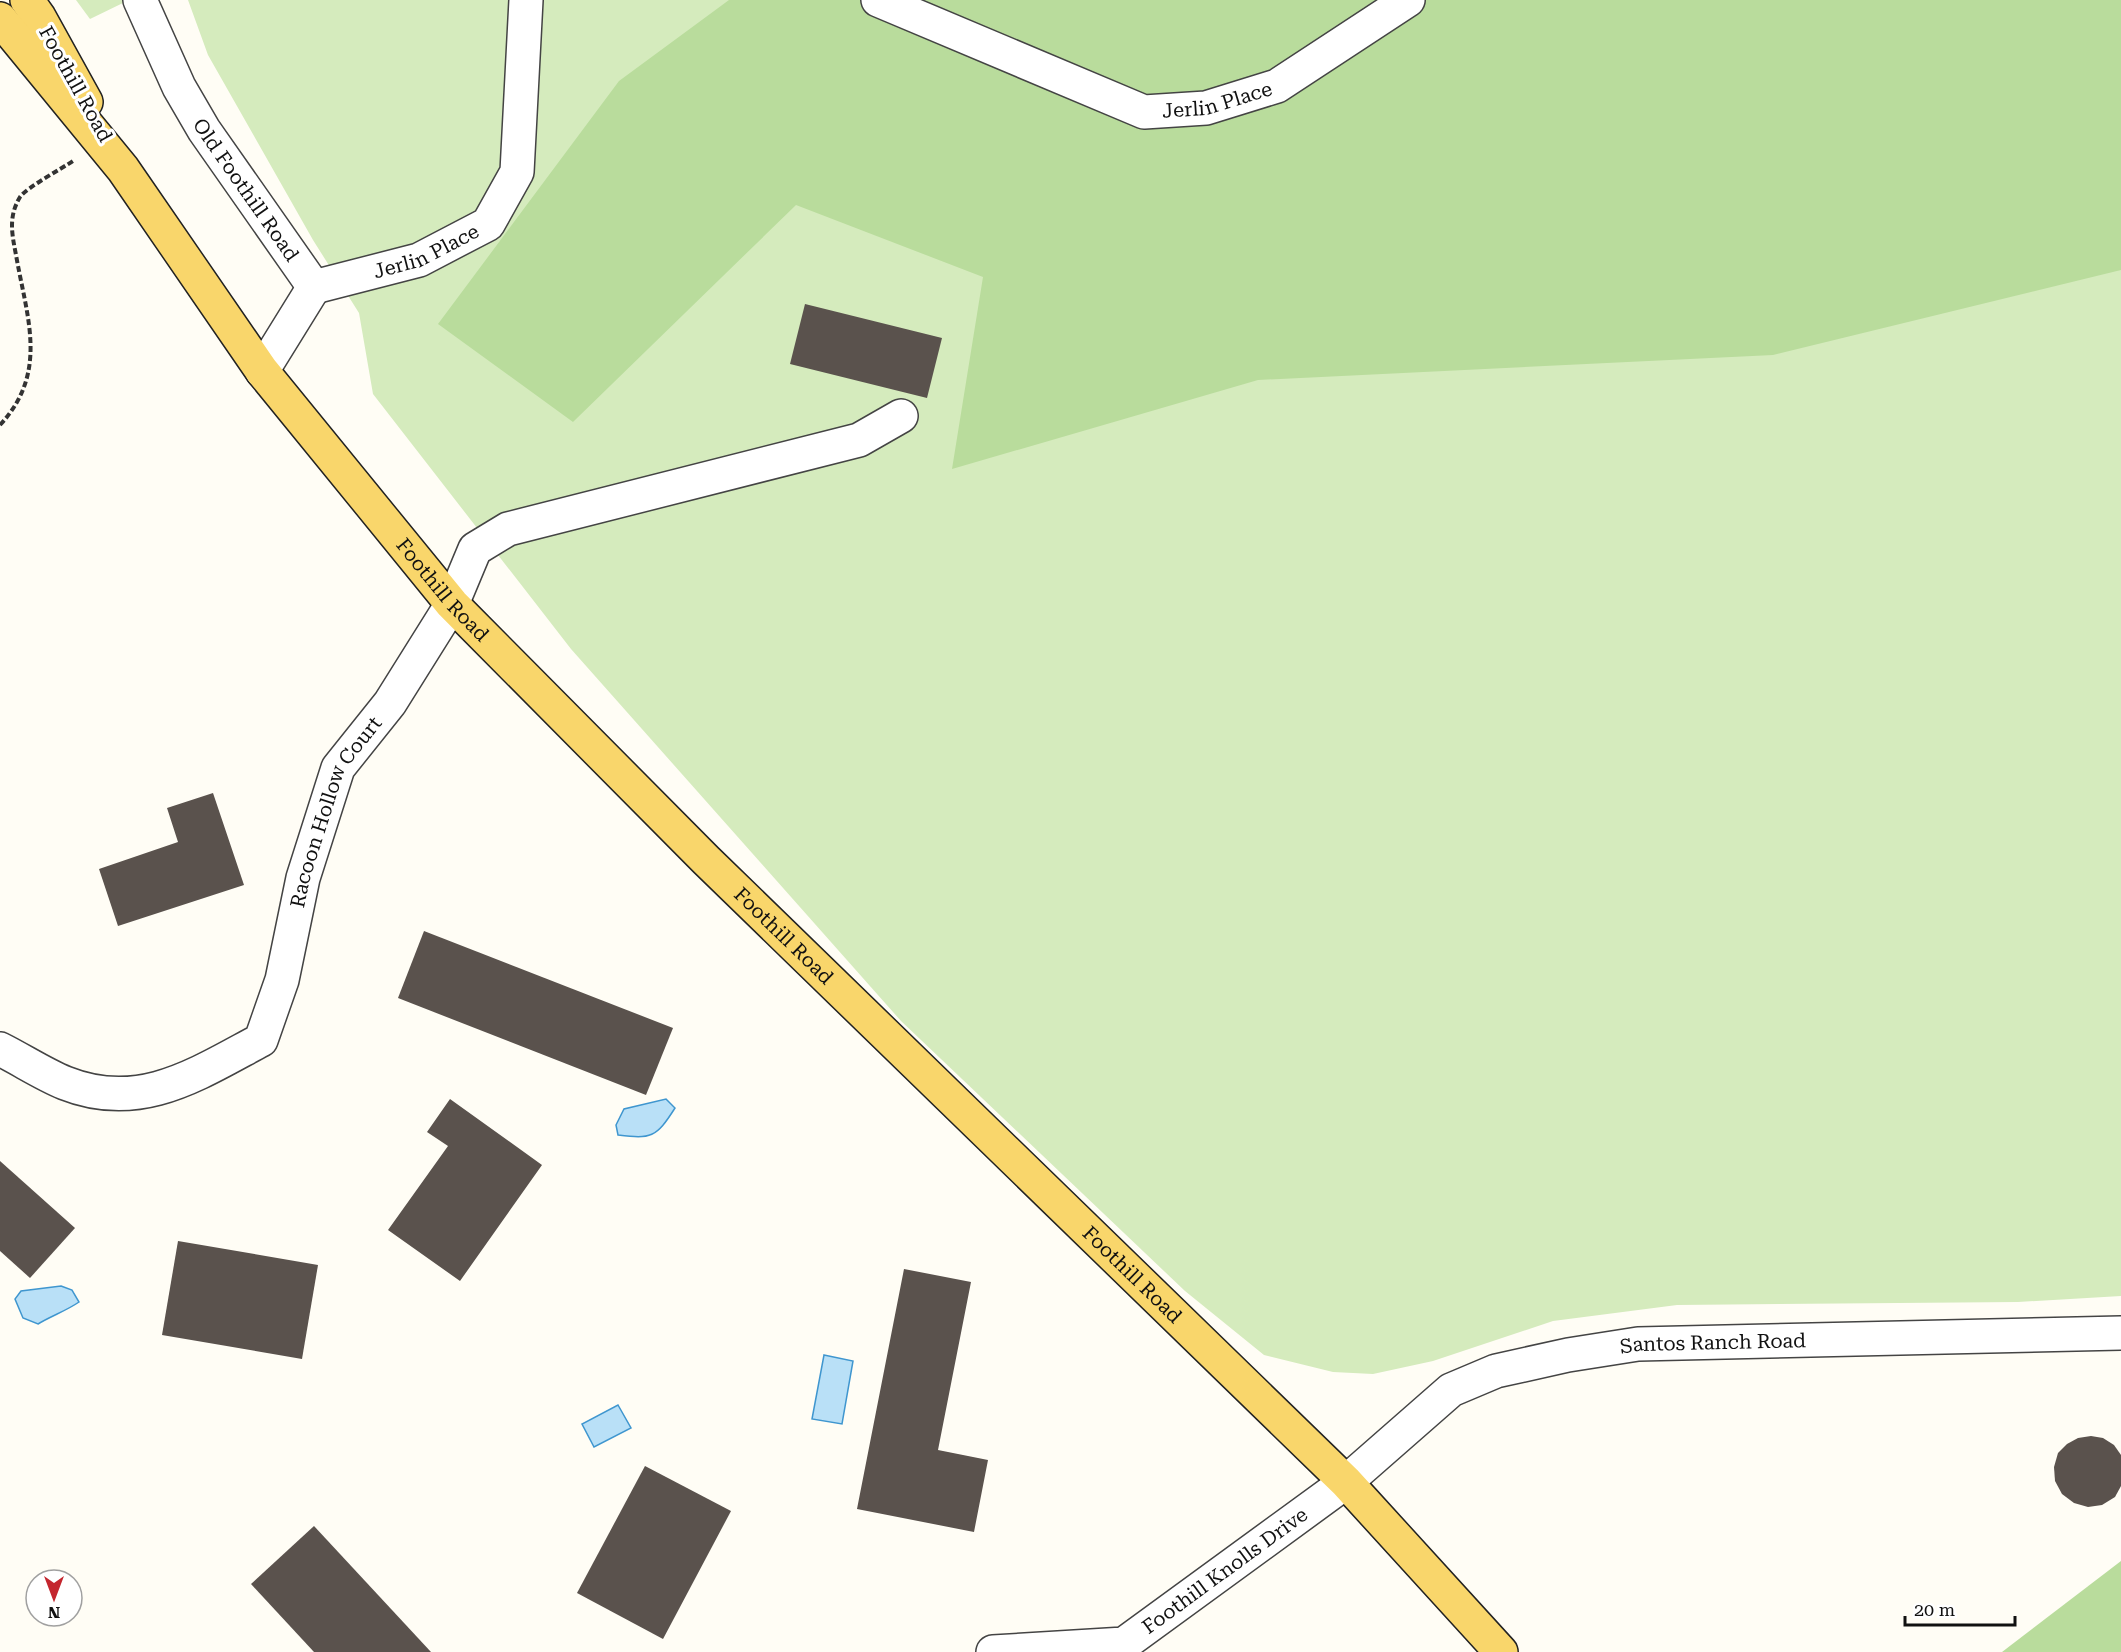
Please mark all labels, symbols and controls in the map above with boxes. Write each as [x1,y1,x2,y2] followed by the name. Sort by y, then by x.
[34,22,118,146] street label: Foothill Road
[1161,76,1275,123] street label: Jerlin Place
[188,114,304,266] street label: Old Foothill Road
[371,219,483,283] street label: Jerlin Place
[391,533,494,646] street label: Foothill Road
[285,711,387,910] street label: Racoon Hollow Court
[729,882,839,989] street label: Foothill Road
[1078,1221,1187,1328] street label: Foothill Road
[1618,1328,1806,1359] street label: Santos Ranch Road
[1137,1502,1312,1639] street label: Foothill Knolls Drive
[24,1568,84,1628] north arrow
[1905,1589,2014,1627] scale bar
[1914,1599,1955,1620] text: 20 m
[48,1603,60,1622] text: N

